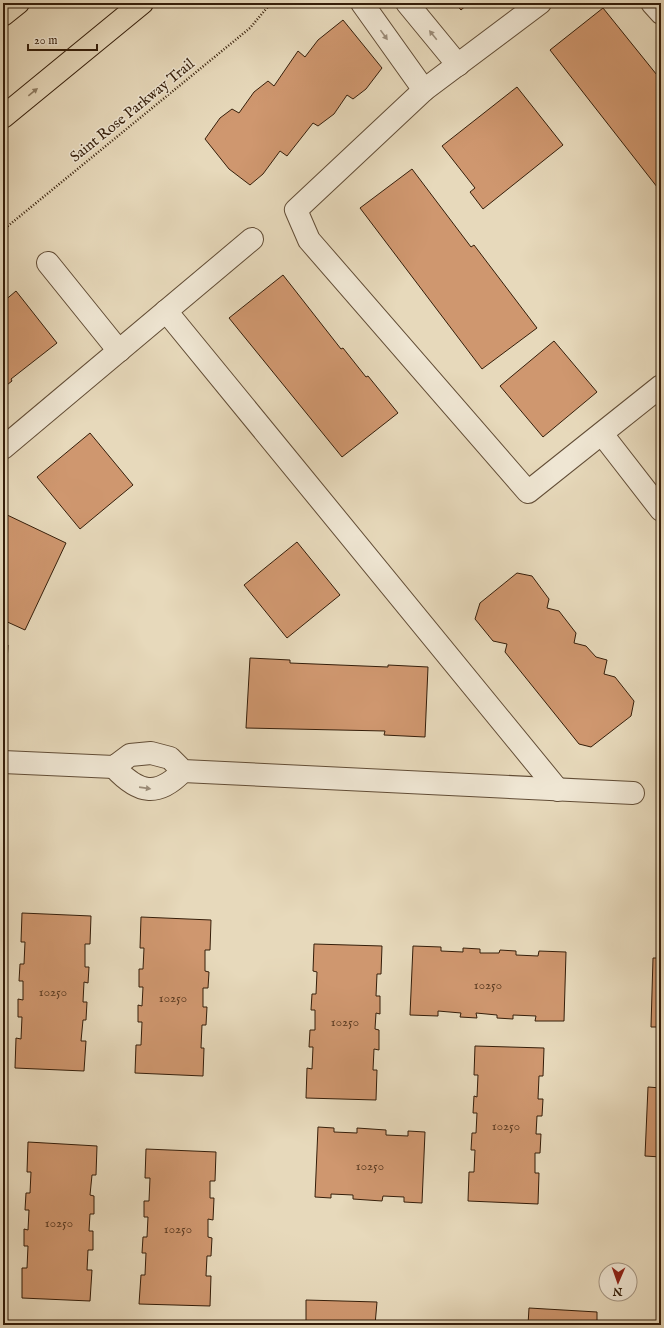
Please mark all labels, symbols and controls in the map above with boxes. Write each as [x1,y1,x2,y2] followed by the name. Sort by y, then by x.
[28,26,97,52] scale bar
[380,29,388,40] one-way arrow
[429,29,438,40] one-way arrow
[34,33,57,48] text: 20 m
[66,54,199,166] street label: Saint Rose Parkway Trail
[28,88,39,97] one-way arrow
[139,785,151,791] one-way arrow
[474,977,502,994] house number: 10250
[39,984,67,1001] house number: 10250
[159,990,187,1007] house number: 10250
[331,1014,359,1031] house number: 10250
[492,1118,520,1135] house number: 10250
[356,1158,384,1175] house number: 10250
[45,1215,73,1232] house number: 10250
[164,1221,192,1238] house number: 10250
[598,1262,638,1302] north arrow
[612,1284,624,1298] text: N

